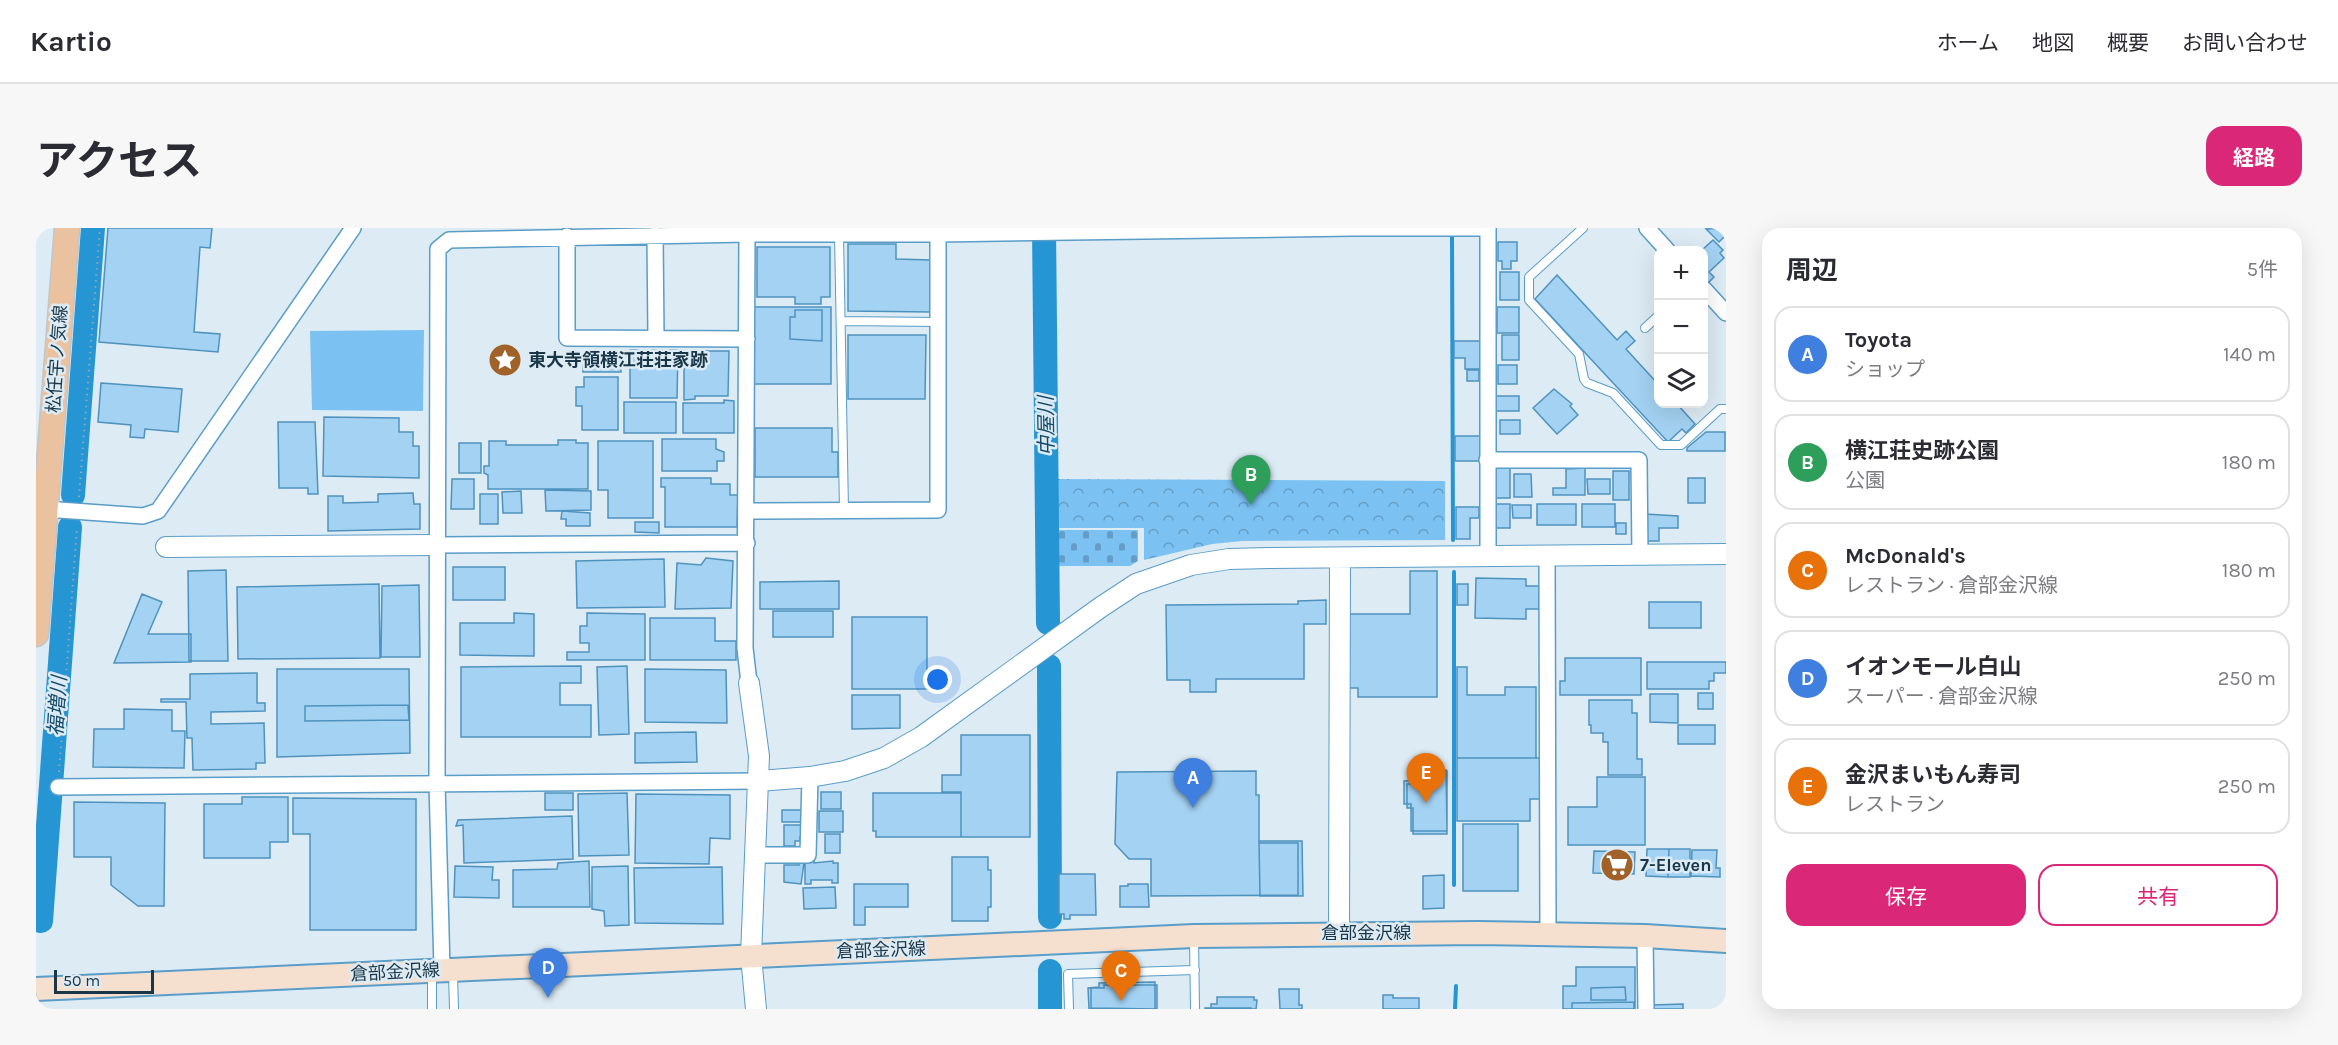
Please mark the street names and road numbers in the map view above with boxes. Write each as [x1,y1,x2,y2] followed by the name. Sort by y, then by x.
[42,304,72,414] street label: 松任宇ノ気線
[1321,922,1411,944] street label: 倉部金沢線
[836,937,926,963] street label: 倉部金沢線
[349,959,441,985] street label: 倉部金沢線

